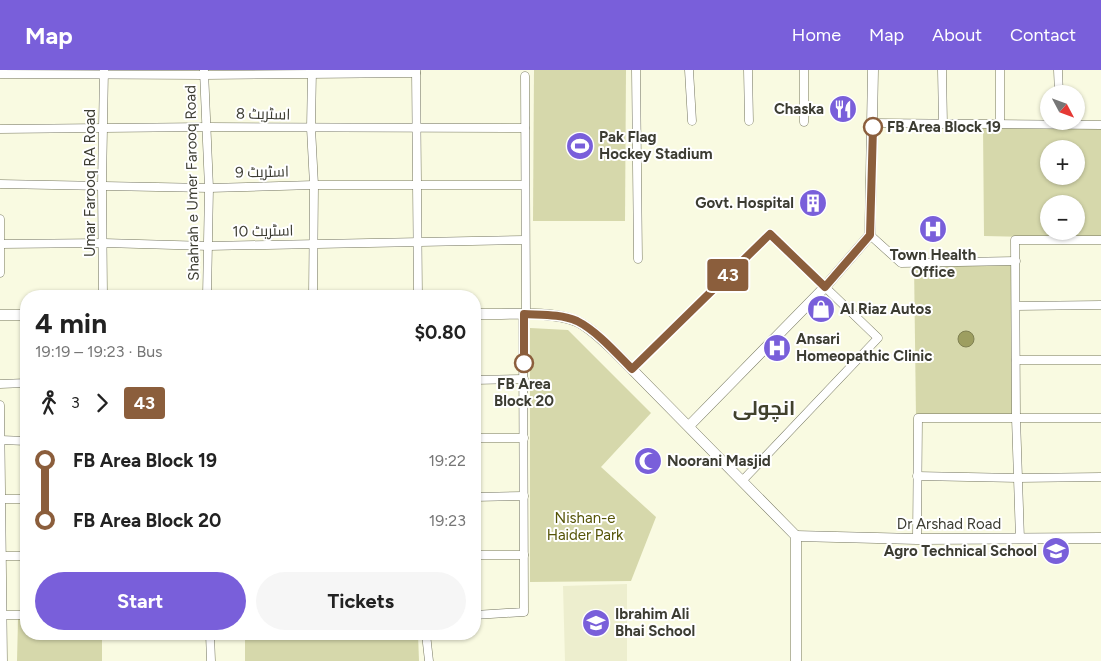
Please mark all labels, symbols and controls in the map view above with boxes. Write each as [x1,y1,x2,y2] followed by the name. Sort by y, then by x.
[25,21,73,50] text: Map
[792,24,841,46] text: Home
[869,24,904,46] text: Map
[932,24,982,46] text: About
[1010,24,1076,46] text: Contact
[181,85,203,281] street label: Shahrah e Umer Farooq Road
[1040,85,1085,130] north arrow
[1040,85,1085,240] map controls
[828,94,858,124] restaurant icon: Chaska
[774,100,824,118] place label: Chaska
[236,105,290,123] street label: اسٹریٹ 8
[81,109,99,257] street label: Umar Farooq RA Road
[863,117,883,137] marker: FB Area Block 19
[887,118,1001,136] place label: FB Area Block 19
[599,128,712,163] place label: Pak Flag Hockey Stadium
[565,131,595,161] sports icon: Pak Flag Hockey Stadium
[1040,140,1085,185] button: +
[235,163,289,181] street label: اسٹریٹ 9
[798,188,828,218] building icon: Govt. Hospital
[695,194,794,212] place label: Govt. Hospital
[1040,195,1085,240] button: −
[918,214,948,244] hospital icon: Town Health Office
[232,221,294,241] street label: اسٹریٹ 10
[890,246,976,281] place label: Town Health Office
[706,259,750,291] line badge: 43
[717,264,739,286] text: 43
[806,294,836,324] shop icon: Al Riaz Autos
[840,300,931,318] place label: Al Riaz Autos
[35,306,107,340] text: 4 min
[415,321,466,344] text: $0.80
[796,330,933,365] place label: Ansari Homeopathic Clinic
[762,333,792,363] hospital icon: Ansari Homeopathic Clinic
[35,342,163,361] text: 19:19 – 19:23 · Bus
[514,353,534,373] marker: FB Area Block 20
[494,375,554,410] place label: FB Area Block 20
[35,389,63,417] icon: walk
[88,389,116,417] icon: forward
[134,392,155,414] text: 43
[71,393,80,412] text: 3
[733,396,795,422] district label: انچولی
[633,446,663,476] mosque icon: Noorani Masjid
[73,449,217,472] text: FB Area Block 19
[428,451,466,470] text: 19:22
[667,452,771,470] place label: Noorani Masjid
[73,509,221,532] text: FB Area Block 20
[547,509,624,544] park label: Nishan-e Haider Park
[429,511,466,530] text: 19:23
[897,515,1001,533] street label: Dr Arshad Road
[1041,536,1071,566] school or university icon: Agro Technical School
[884,542,1037,560] place label: Agro Technical School
[35,572,246,630] button: Start
[256,572,466,630] button: Tickets
[615,605,695,640] place label: Ibrahim Ali Bhai School
[581,608,611,638] school or university icon: Ibrahim Ali Bhai School

